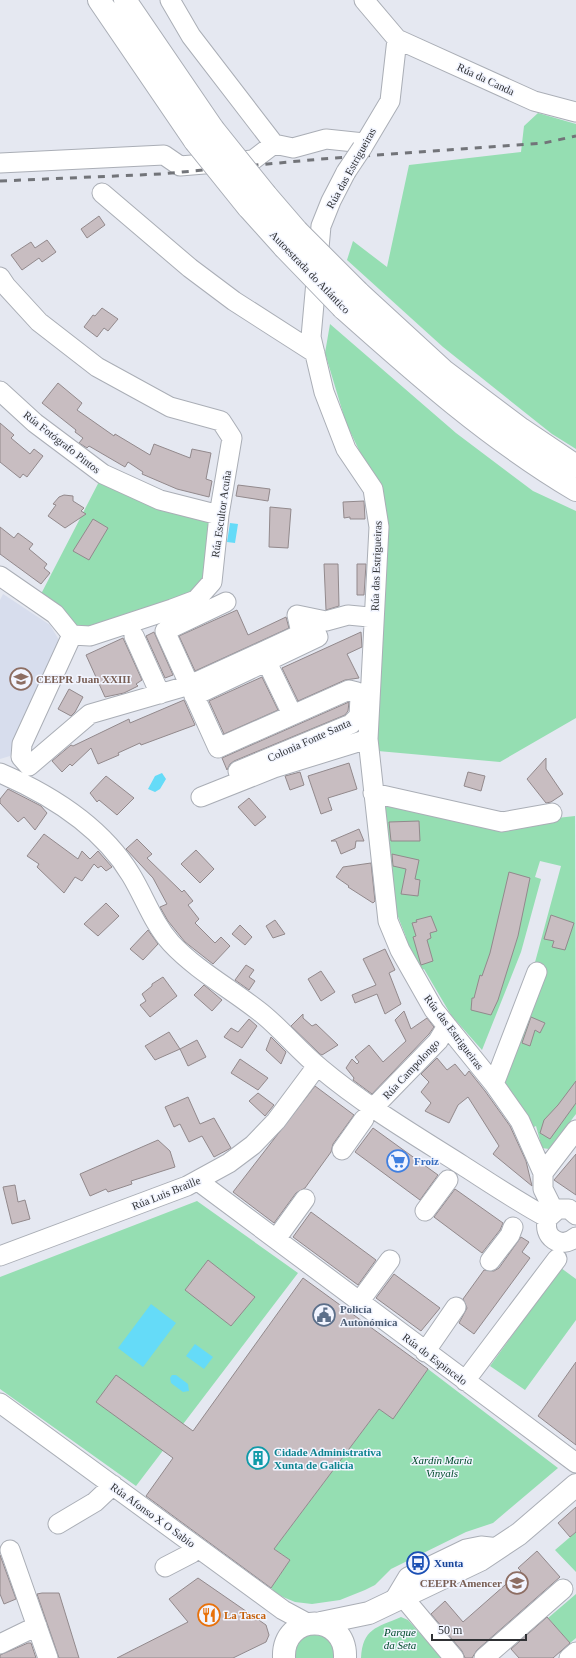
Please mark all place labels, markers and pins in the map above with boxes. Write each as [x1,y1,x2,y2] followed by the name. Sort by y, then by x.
[8,666,34,692] school or university icon: CEEPR Juan XXIII
[36,673,131,685] place label: CEEPR Juan XXIII
[385,1148,411,1174] supermarket icon: Froiz
[414,1155,439,1167] place label: Froiz
[311,1302,337,1328] public building icon: Policía Autonómica
[340,1303,398,1328] place label: Policía Autonómica
[245,1445,271,1471] building icon: Cidade Administrativa Xunta de Galicia
[274,1446,382,1471] place label: Cidade Administrativa Xunta de Galicia
[405,1550,431,1576] bus stop icon: Xunta
[434,1557,464,1569] place label: Xunta
[504,1570,530,1596] school or university icon: CEEPR Amencer
[420,1577,502,1589] place label: CEEPR Amencer
[196,1602,222,1628] restaurant icon: La Tasca
[224,1609,266,1621] place label: La Tasca

